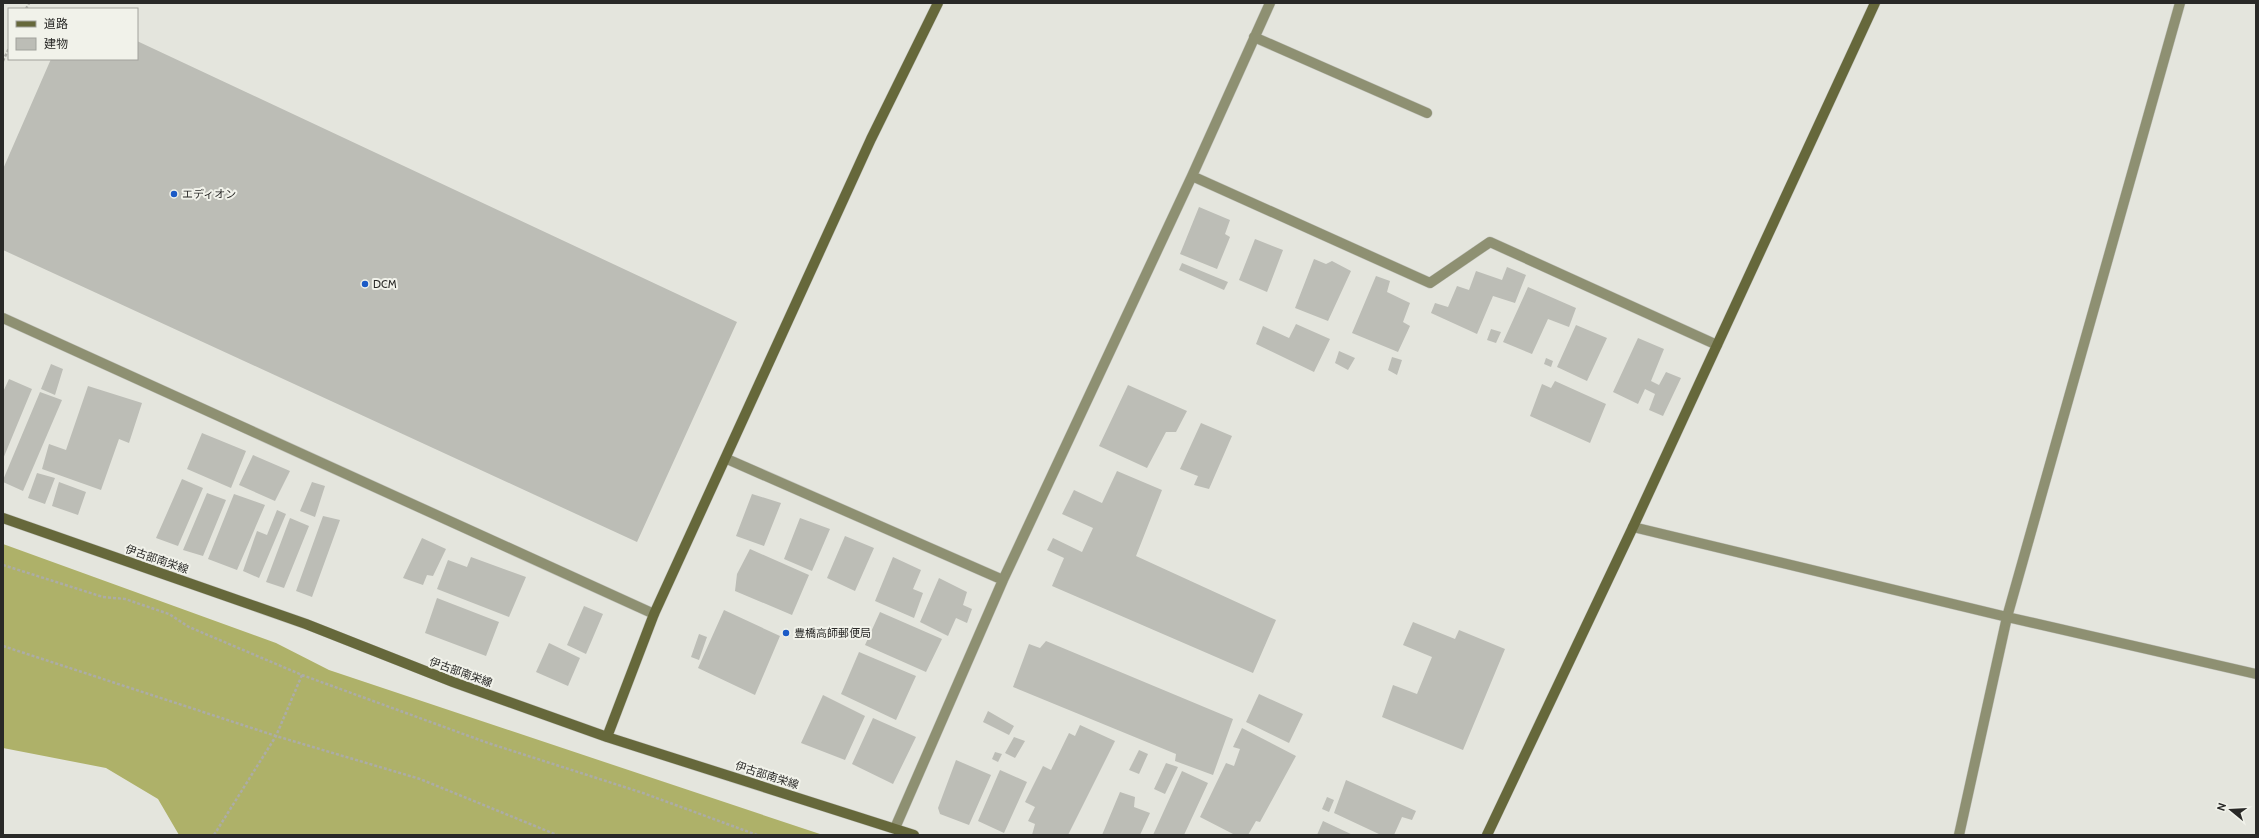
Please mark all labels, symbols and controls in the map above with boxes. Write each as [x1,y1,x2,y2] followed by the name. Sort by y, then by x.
[8,8,138,60] legend
[44,16,68,31] text: 道路
[44,36,68,51] text: 建物
[182,187,236,201] place label: エディオン
[169,189,179,199] marker: エディオン
[373,277,397,291] place label: DCM
[360,279,370,289] marker: DCM
[124,542,190,576] street label: 伊古部南栄線
[794,626,871,640] place label: 豊橋高師郵便局
[781,628,791,638] marker: 豊橋高師郵便局
[428,654,494,690] street label: 伊古部南栄線
[733,758,801,792] street label: 伊古部南栄線
[2211,790,2251,830] north arrow
[2214,801,2229,813] text: N

